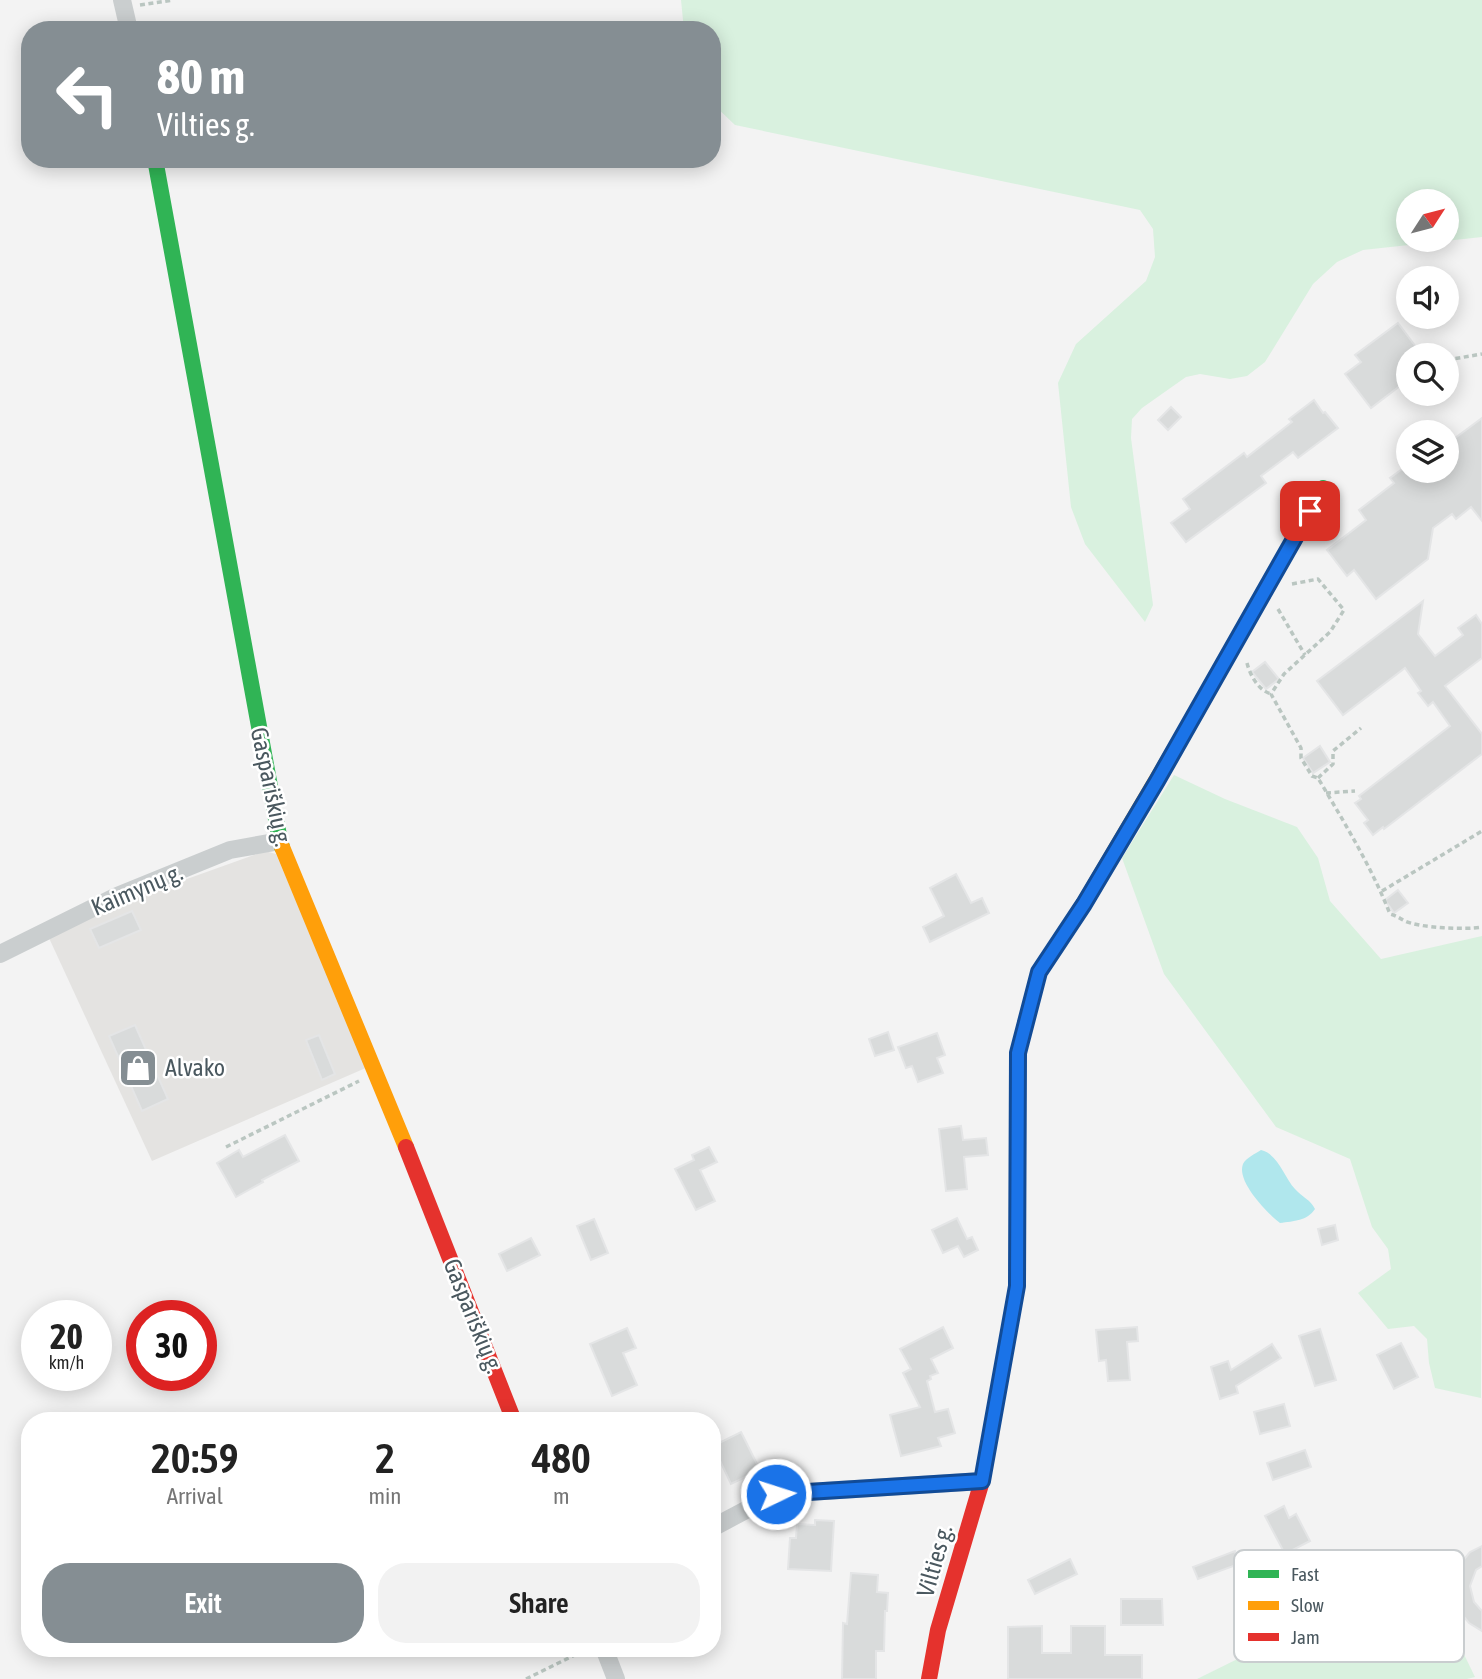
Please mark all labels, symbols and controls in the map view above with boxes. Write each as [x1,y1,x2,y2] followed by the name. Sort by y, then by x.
[157,48,245,104] text: 80 m
[42,49,133,140] icon: left
[157,106,255,143] text: Vilties g.
[1396,189,1460,252] north arrow
[1396,189,1459,483] map controls
[1396,266,1459,329] button: sound
[1396,343,1459,406] button: search
[1396,420,1459,483] button: layers
[1280,481,1340,541] pin
[1291,492,1329,530] icon: arrive
[246,725,297,849] street label: Gaspariškių g.
[87,858,186,921] street label: Kaimynų g.
[117,1047,159,1089] shop icon: Alvako
[165,1054,225,1081] place label: Alvako
[438,1255,509,1377] street label: Gaspariškių g.
[126,1300,217,1391] speed limit sign: 30
[50,1316,83,1356] text: 20
[49,1352,84,1373] text: km/h
[151,1434,238,1482] text: 20:59
[375,1434,395,1482] text: 2
[532,1434,591,1482] text: 480
[739,1457,813,1531] position arrow
[167,1483,223,1509] text: Arrival
[369,1483,402,1509] text: min
[553,1483,570,1509] text: m
[911,1522,958,1600] street label: Vilties g.
[1234,1550,1464,1662] legend
[42,1563,364,1643] button: Exit
[378,1563,700,1643] button: Share
[1291,1563,1319,1585] text: Fast
[1291,1594,1325,1616] text: Slow
[1291,1626,1320,1648] text: Jam

